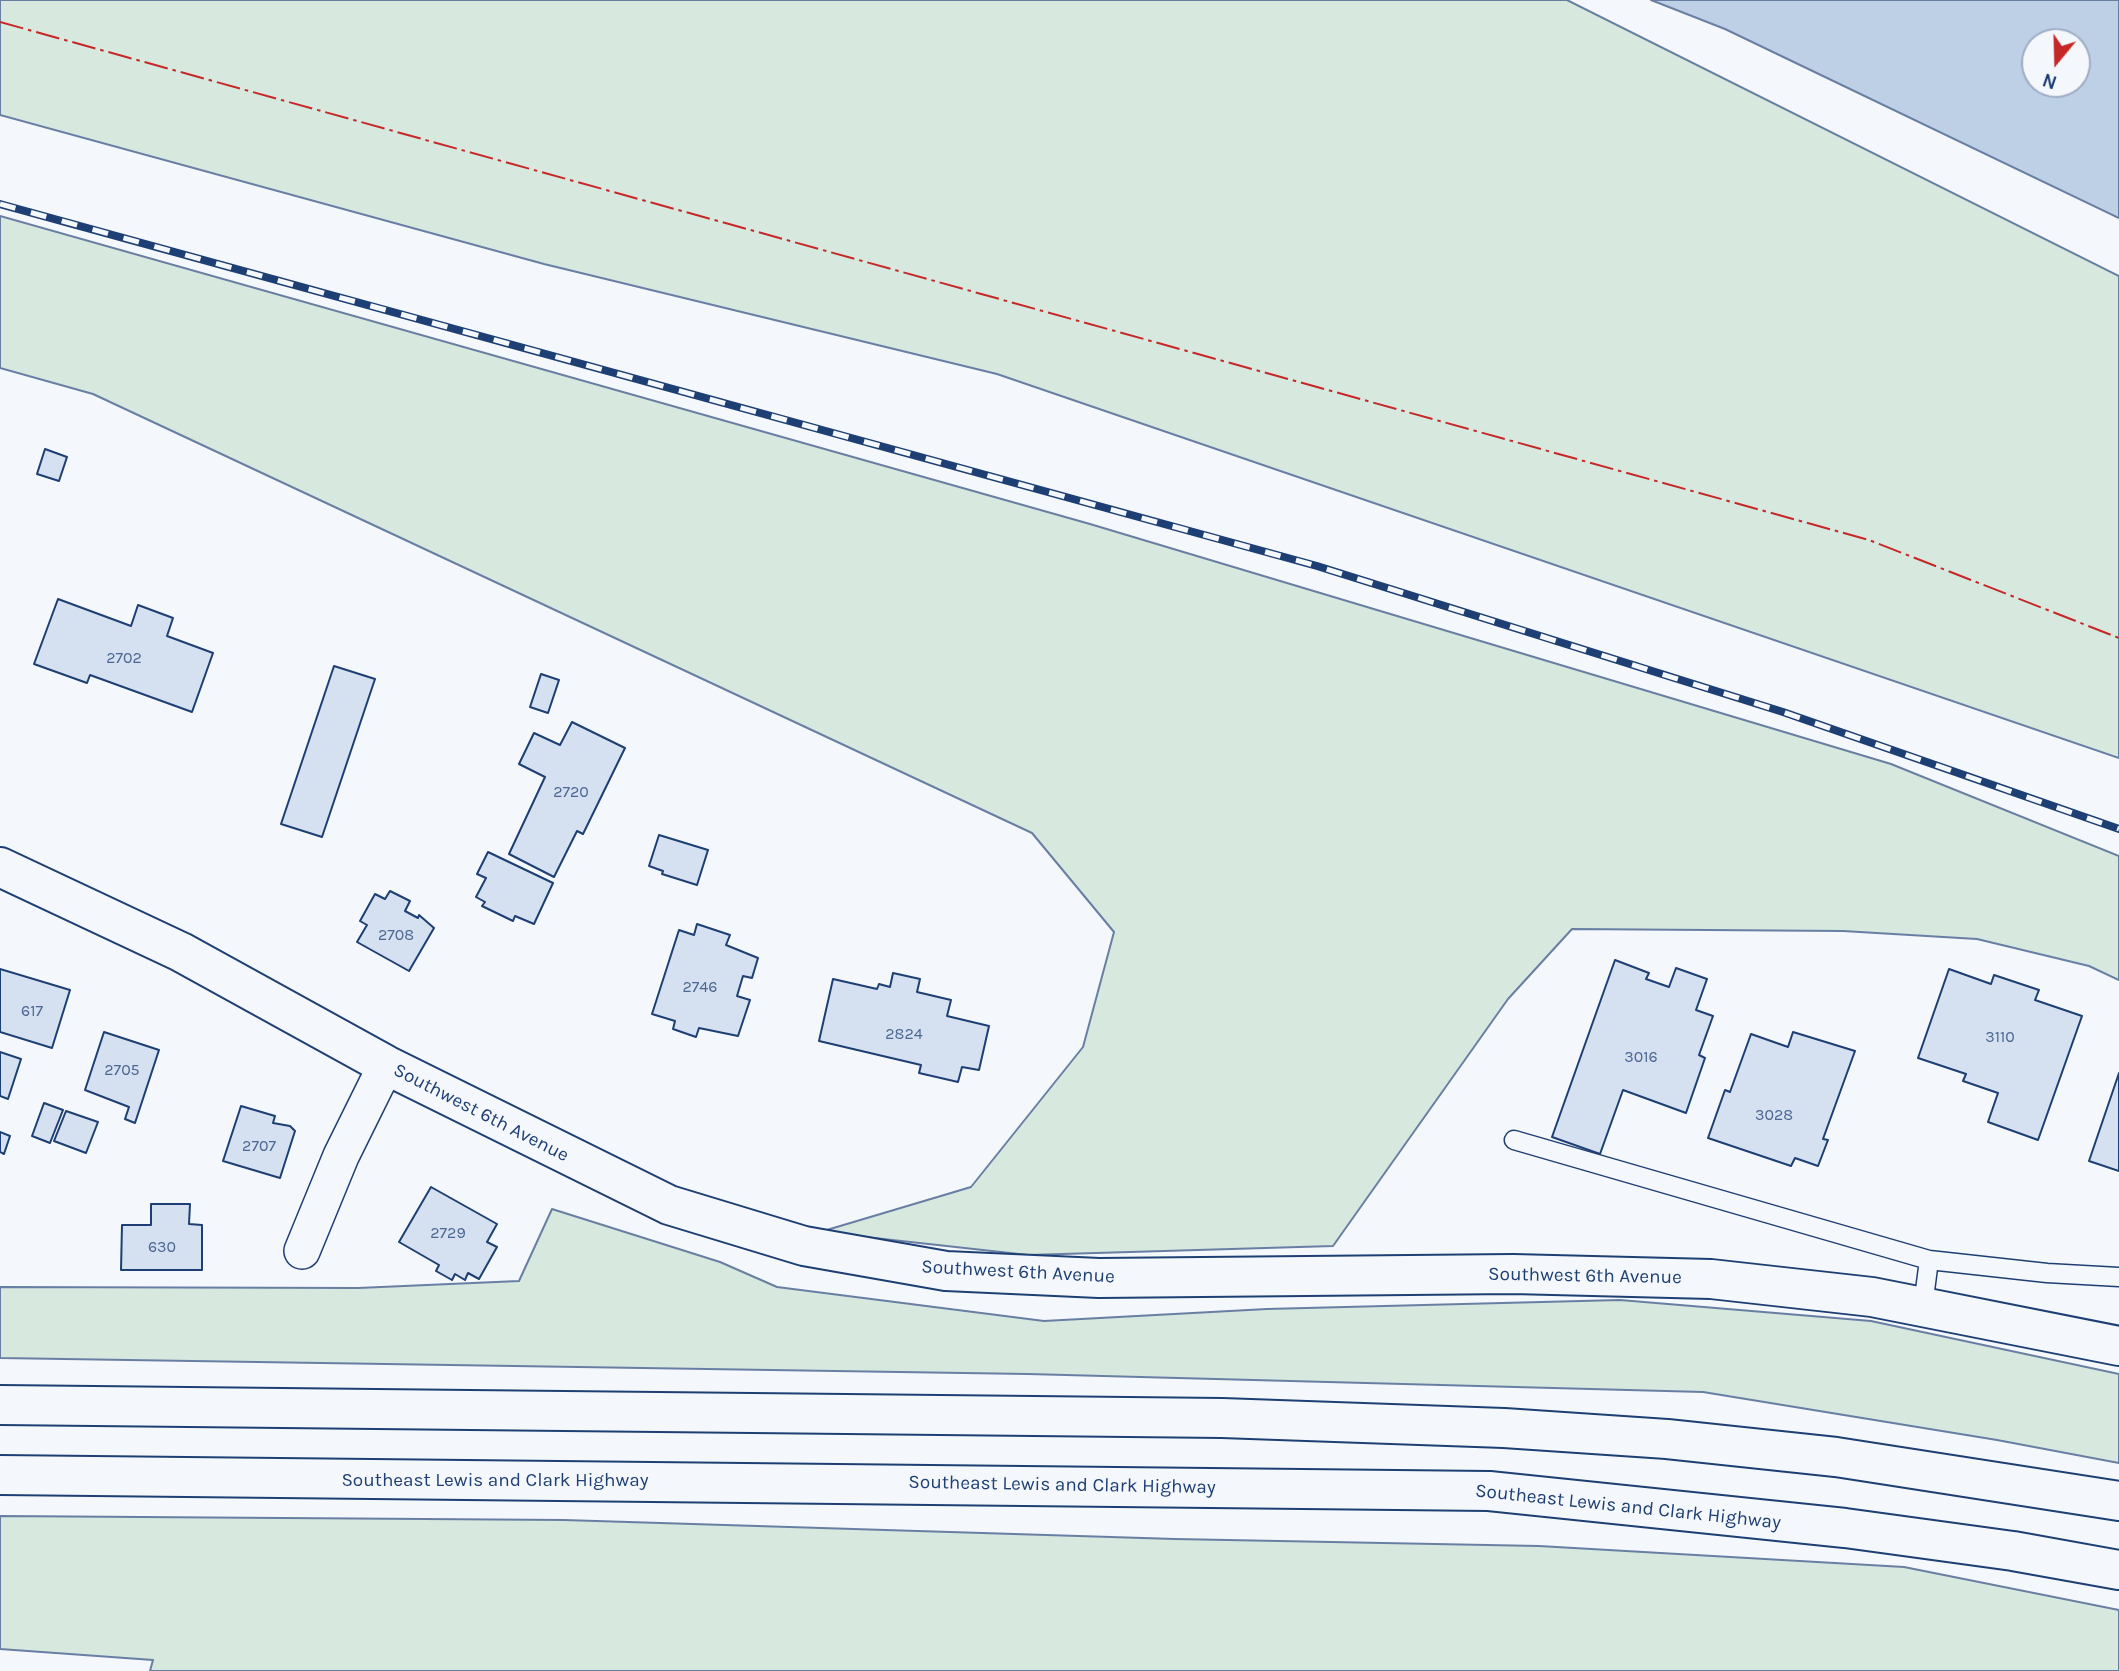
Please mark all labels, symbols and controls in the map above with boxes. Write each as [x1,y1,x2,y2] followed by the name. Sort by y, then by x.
[2021,28,2091,98] north arrow
[2040,68,2060,94] text: N
[106,648,142,668] house number: 2702
[553,782,589,802] house number: 2720
[378,925,414,945] house number: 2708
[683,977,717,997] house number: 2746
[21,1001,43,1021] house number: 617
[885,1024,923,1044] house number: 2824
[1985,1027,2015,1047] house number: 3110
[1624,1047,1658,1067] house number: 3016
[390,1059,572,1167] street label: Southwest 6th Avenue
[104,1060,140,1080] house number: 2705
[1755,1105,1793,1125] house number: 3028
[242,1136,276,1156] house number: 2707
[430,1223,466,1243] house number: 2729
[148,1237,176,1257] house number: 630
[921,1256,1115,1288] street label: Southwest 6th Avenue
[1488,1263,1682,1289] street label: Southwest 6th Avenue
[341,1470,649,1492] street label: Southeast Lewis and Clark Highway
[908,1471,1216,1499] street label: Southeast Lewis and Clark Highway
[1474,1480,1782,1534] street label: Southeast Lewis and Clark Highway

